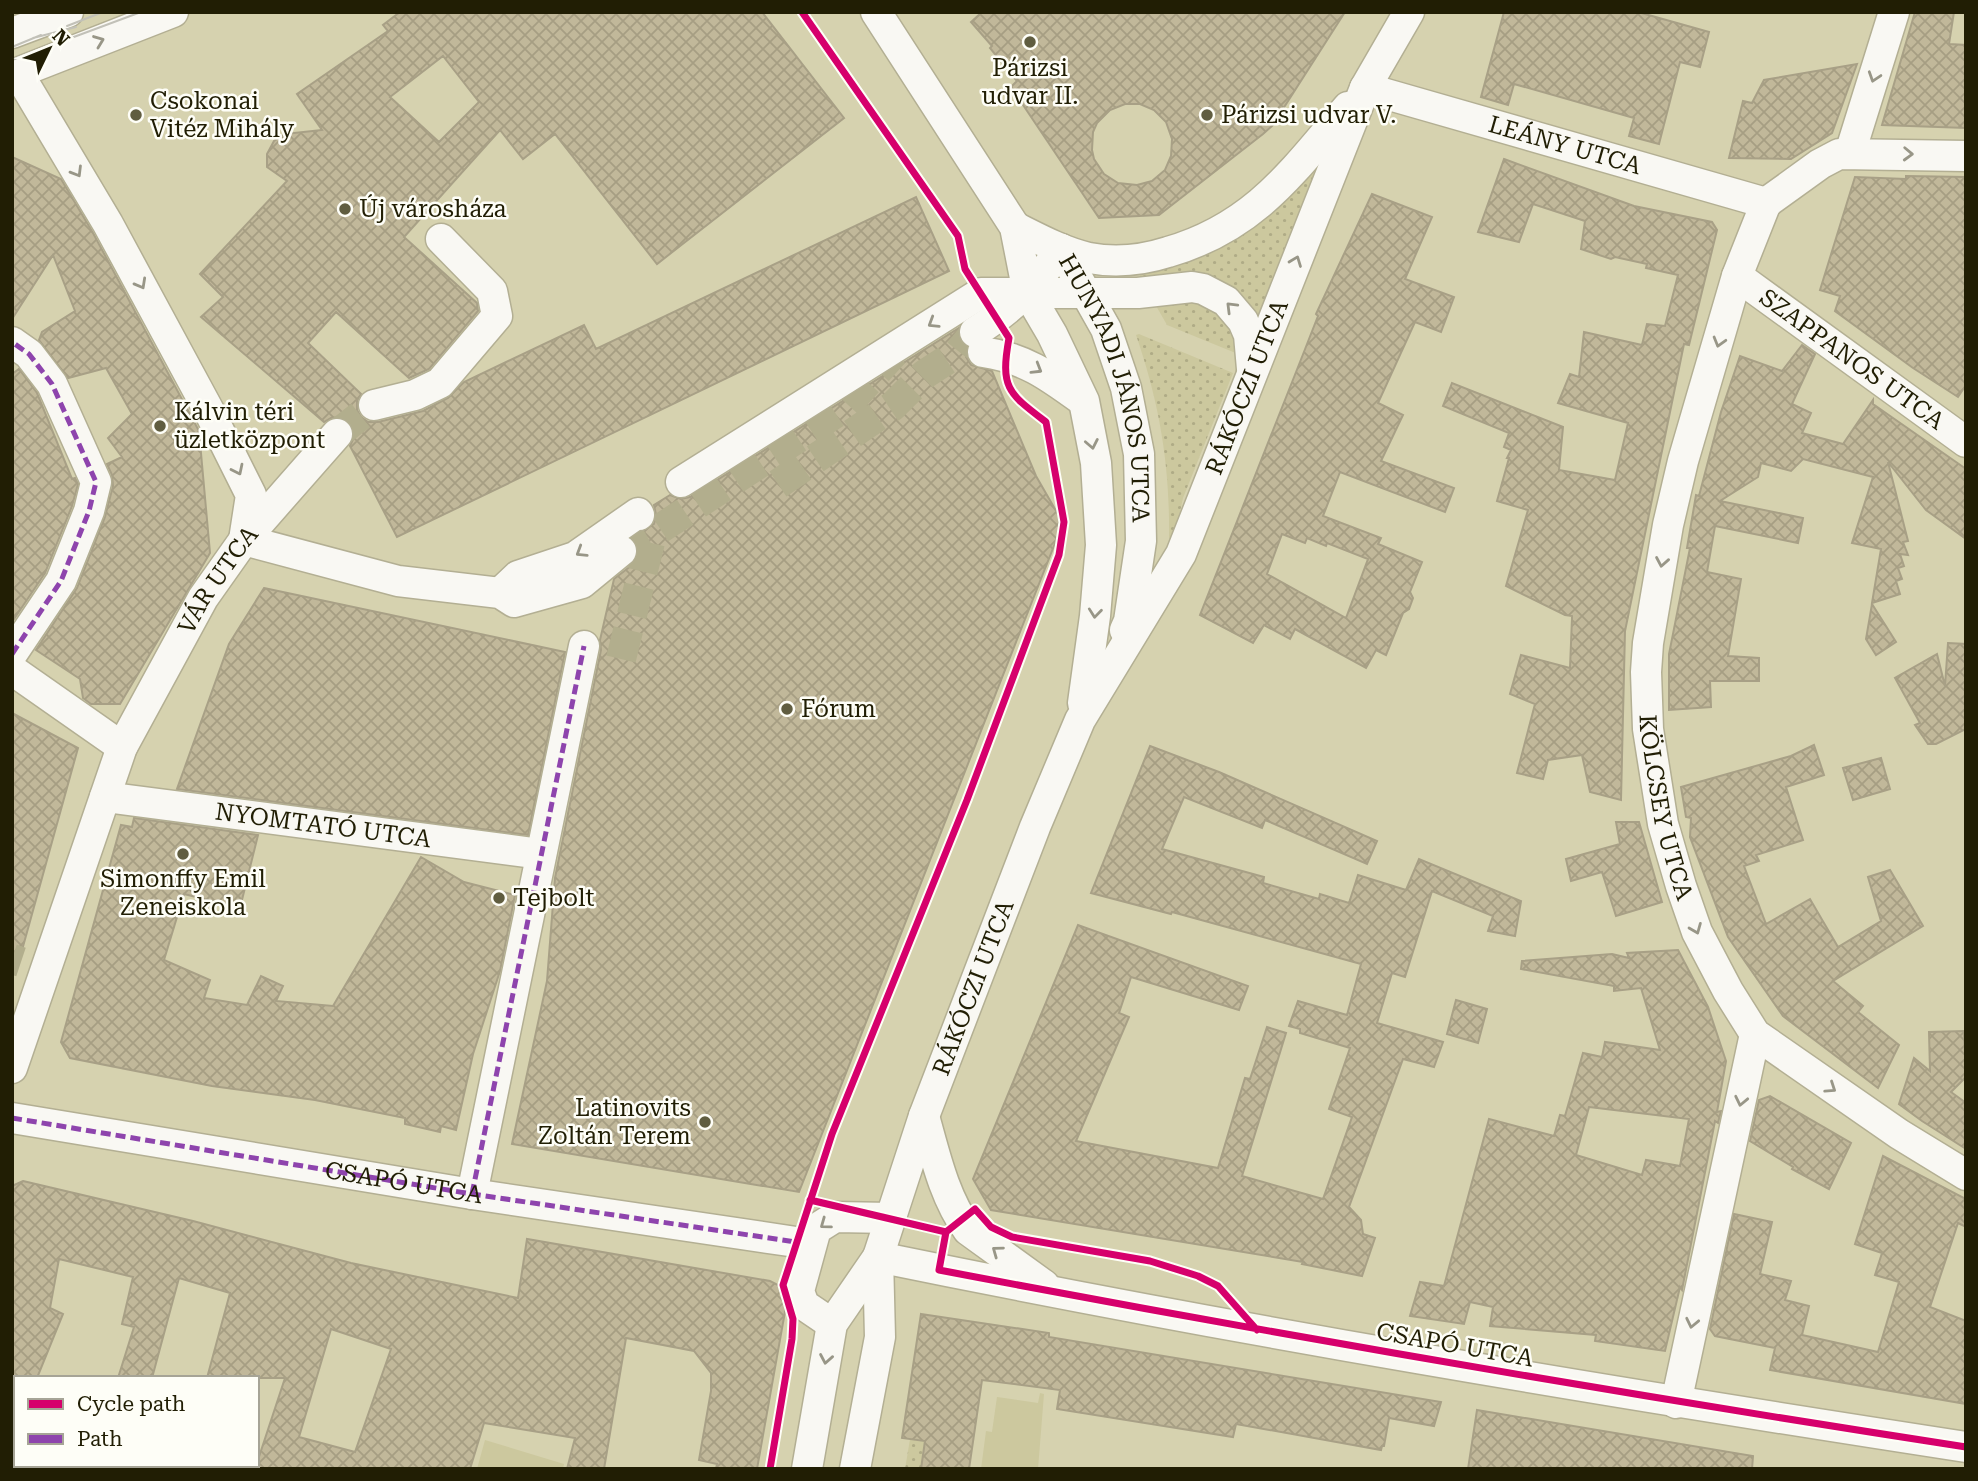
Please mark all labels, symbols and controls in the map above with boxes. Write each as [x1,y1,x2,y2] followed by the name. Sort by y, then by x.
[14,14,84,84] north arrow
[48,25,75,51] text: N
[1022,34,1038,50] marker: Párizsi udvar II.
[92,36,104,50] one-way arrow
[982,54,1078,110] place label: Párizsi udvar II.
[1867,71,1882,83] one-way arrow
[150,87,295,143] place label: Csokonai Vitéz Mihály
[1221,101,1396,129] place label: Párizsi udvar V.
[128,107,144,123] marker: Csokonai Vitéz Mihály
[1199,107,1215,123] marker: Párizsi udvar V.
[1485,110,1645,181] street label: LEÁNY UTCA
[1903,147,1914,162] one-way arrow
[68,165,81,178] one-way arrow
[359,194,507,223] place label: Új városháza
[337,201,353,217] marker: Új városháza
[1053,249,1155,523] street label: HUNYADI JÁNOS UTCA
[1288,256,1302,268] one-way arrow
[133,277,146,290] one-way arrow
[1754,283,1950,436] street label: SZAPPANOS UTCA
[1200,296,1294,479] street label: RÁKÓCZI UTCA
[1227,303,1240,316] one-way arrow
[928,314,941,327] one-way arrow
[1712,335,1727,347] one-way arrow
[1029,361,1042,374] one-way arrow
[174,398,325,454] place label: Kálvin téri üzletközpont
[152,418,168,434] marker: Kálvin téri üzletközpont
[1084,438,1099,450] one-way arrow
[230,463,244,475] one-way arrow
[172,520,264,639] street label: VÁR UTCA
[576,543,589,556] one-way arrow
[1655,556,1670,568] one-way arrow
[1088,608,1103,619] one-way arrow
[801,695,876,723] place label: Fórum
[779,701,795,717] marker: Fórum
[1634,714,1699,904] street label: KÖLCSEY UTCA
[213,798,433,854] street label: NYOMTATÓ UTCA
[175,846,191,862] marker: Simonffy Emil Zeneiskola
[100,865,266,921] place label: Simonffy Emil Zeneiskola
[513,884,594,912] place label: Tejbolt
[491,890,507,906] marker: Tejbolt
[927,896,1020,1079] street label: RÁKÓCZI UTCA
[1687,922,1701,934] one-way arrow
[1823,1080,1836,1093] one-way arrow
[538,1094,691,1150] place label: Latinovits Zoltán Terem
[1734,1095,1749,1107] one-way arrow
[697,1114,713,1130] marker: Latinovits Zoltán Terem
[323,1156,484,1209] street label: CSAPÓ UTCA
[820,1216,833,1228] one-way arrow
[992,1247,1005,1259] one-way arrow
[1374,1316,1536,1373] street label: CSAPÓ UTCA
[1686,1317,1701,1329] one-way arrow
[819,1354,834,1365] one-way arrow
[14,1376,259,1467] legend
[77,1392,186,1416] text: Cycle path
[77,1427,123,1451] text: Path

